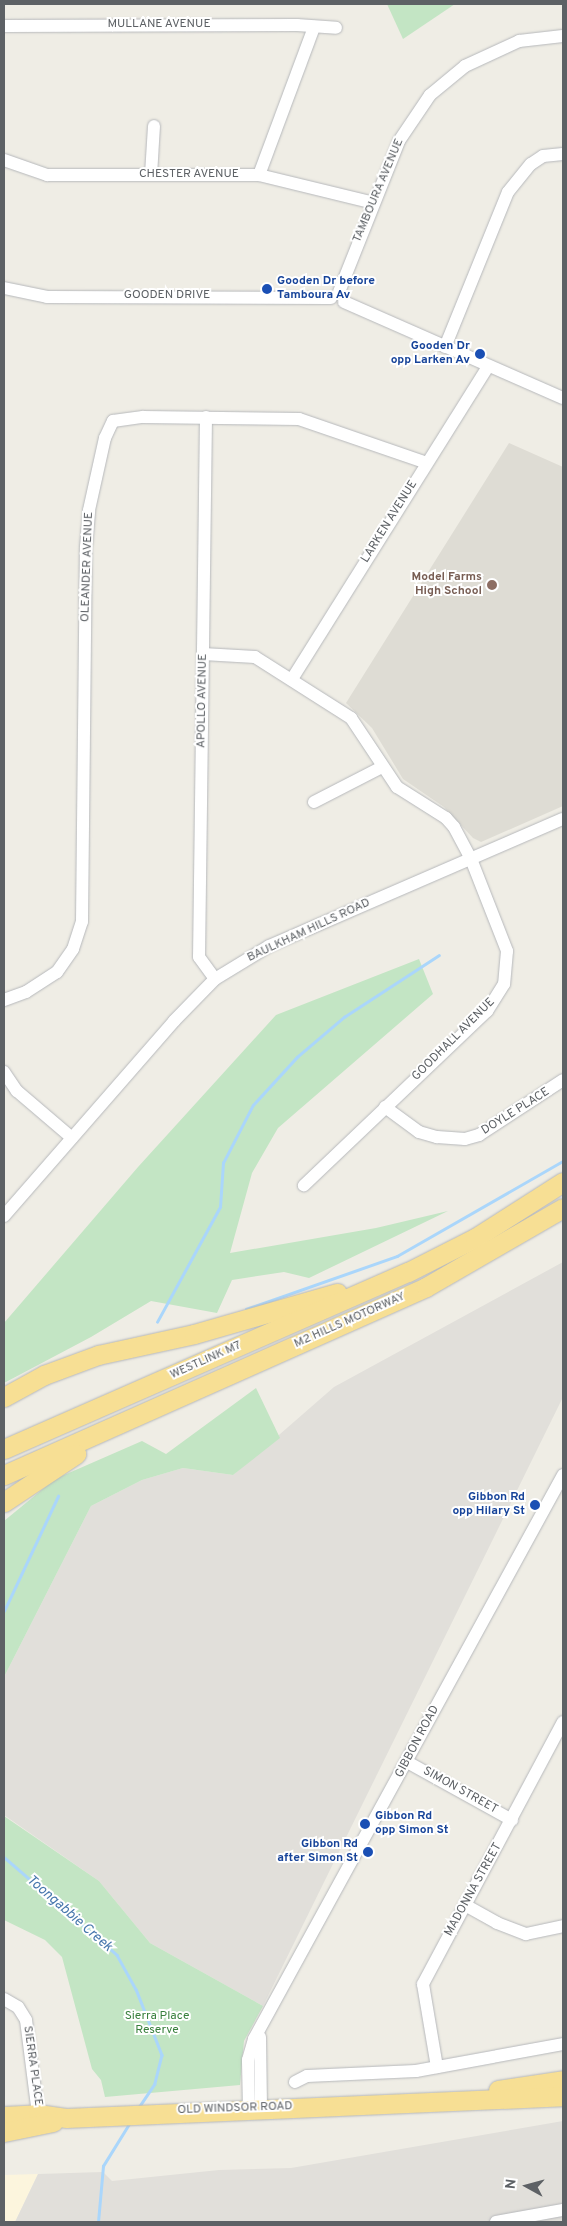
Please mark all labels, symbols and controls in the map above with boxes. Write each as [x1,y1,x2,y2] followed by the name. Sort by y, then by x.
[107,18,211,32] street label: MULLANE AVENUE
[350,136,408,246] street label: TAMBOURA AVENUE
[139,168,239,182] street label: CHESTER AVENUE
[277,275,375,303] place label: Gooden Dr before Tamboura Av
[261,283,273,295] marker: Gooden Dr before Tamboura Av
[124,289,210,303] street label: GOODEN DRIVE
[390,340,470,368] place label: Gooden Dr opp Larken Av
[474,348,486,360] marker: Gooden Dr opp Larken Av
[359,478,421,566] street label: LARKEN AVENUE
[79,511,97,623] street label: OLEANDER AVENUE
[411,571,482,599] place label: Model Farms High School
[486,579,498,591] marker: Model Farms High School
[195,653,211,749] street label: APOLLO AVENUE
[245,896,373,966] street label: BAULKHAM HILLS ROAD
[409,995,499,1085] street label: GOODHALL AVENUE
[479,1085,553,1139] street label: DOYLE PLACE
[292,1290,408,1352] street label: M2 HILLS MOTORWAY
[168,1339,244,1383] street label: WESTLINK M7
[452,1491,525,1519] place label: Gibbon Rd opp Hilary St
[529,1499,541,1511] marker: Gibbon Rd opp Hilary St
[393,1703,443,1781] street label: GIBBON ROAD
[420,1765,500,1817] street label: SIMON STREET
[375,1810,449,1838] place label: Gibbon Rd opp Simon St
[359,1818,371,1830] marker: Gibbon Rd opp Simon St
[277,1838,358,1866] place label: Gibbon Rd after Simon St
[442,1841,506,1939] street label: MADONNA STREET
[362,1846,374,1858] marker: Gibbon Rd after Simon St
[23,1872,115,1956] water label: Toongabbie Creek
[125,2010,189,2038] park label: Sierra Place Reserve
[19,2025,45,2107] street label: SIERRA PLACE
[177,2100,293,2118] street label: OLD WINDSOR ROAD
[502,2161,552,2211] north arrow
[503,2178,521,2190] text: N

